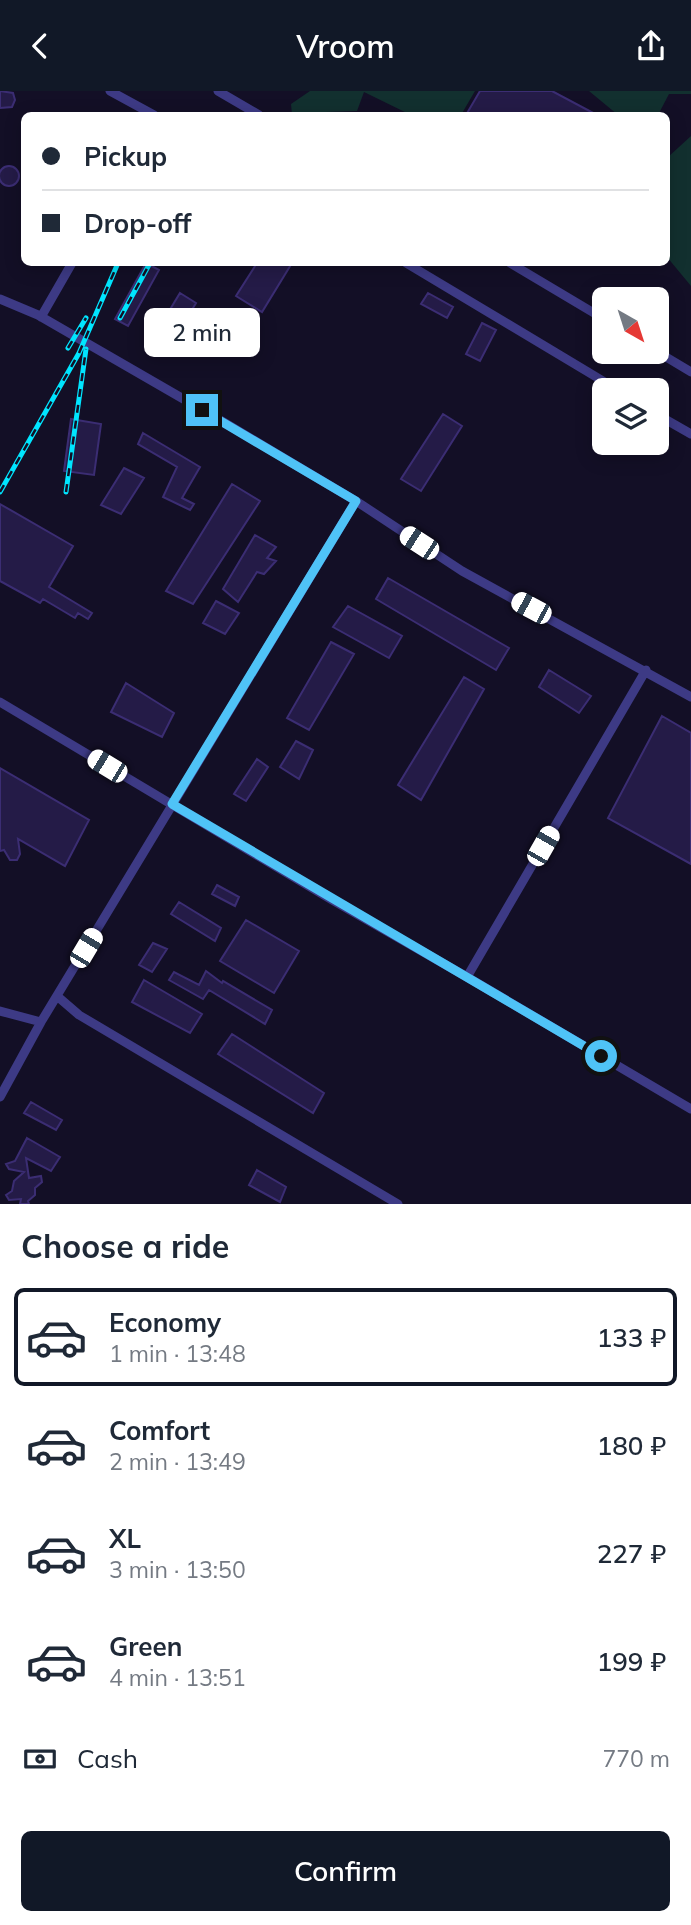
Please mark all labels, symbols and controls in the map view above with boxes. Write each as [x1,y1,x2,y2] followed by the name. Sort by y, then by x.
[296,26,395,66] text: Vroom
[21,27,59,65] icon: back
[632,27,670,65] icon: share
[84,140,167,173] text: Pickup
[84,207,191,240] text: Drop-off
[592,287,668,364] north arrow
[592,287,669,455] map controls
[144,309,260,357] callout: 2 min
[172,318,232,347] text: 2 min
[592,378,669,455] button: layers
[186,394,218,426] route end
[396,523,443,563] car
[508,589,555,627] car
[84,746,131,786] car
[524,823,563,869] car
[67,925,106,971] car
[585,1040,617,1072] route start
[21,1226,229,1266] text: Choose a ride
[25,1306,88,1369] icon: car
[109,1306,221,1339] text: Economy
[597,1321,666,1354] text: 133 ₽
[109,1339,246,1368] text: 1 min · 13:48
[25,1414,88,1477] icon: car
[109,1414,210,1447] text: Comfort
[597,1429,666,1462] text: 180 ₽
[109,1447,246,1476] text: 2 min · 13:49
[25,1522,88,1585] icon: car
[109,1522,141,1555] text: XL
[597,1537,666,1570] text: 227 ₽
[109,1555,246,1584] text: 3 min · 13:50
[25,1630,88,1693] icon: car
[109,1630,182,1663] text: Green
[597,1645,666,1678] text: 199 ₽
[109,1663,246,1692] text: 4 min · 13:51
[21,1740,59,1778] icon: cash
[77,1742,138,1775] text: Cash
[602,1744,670,1773] text: 770 m
[21,1831,670,1911] button: Confirm

